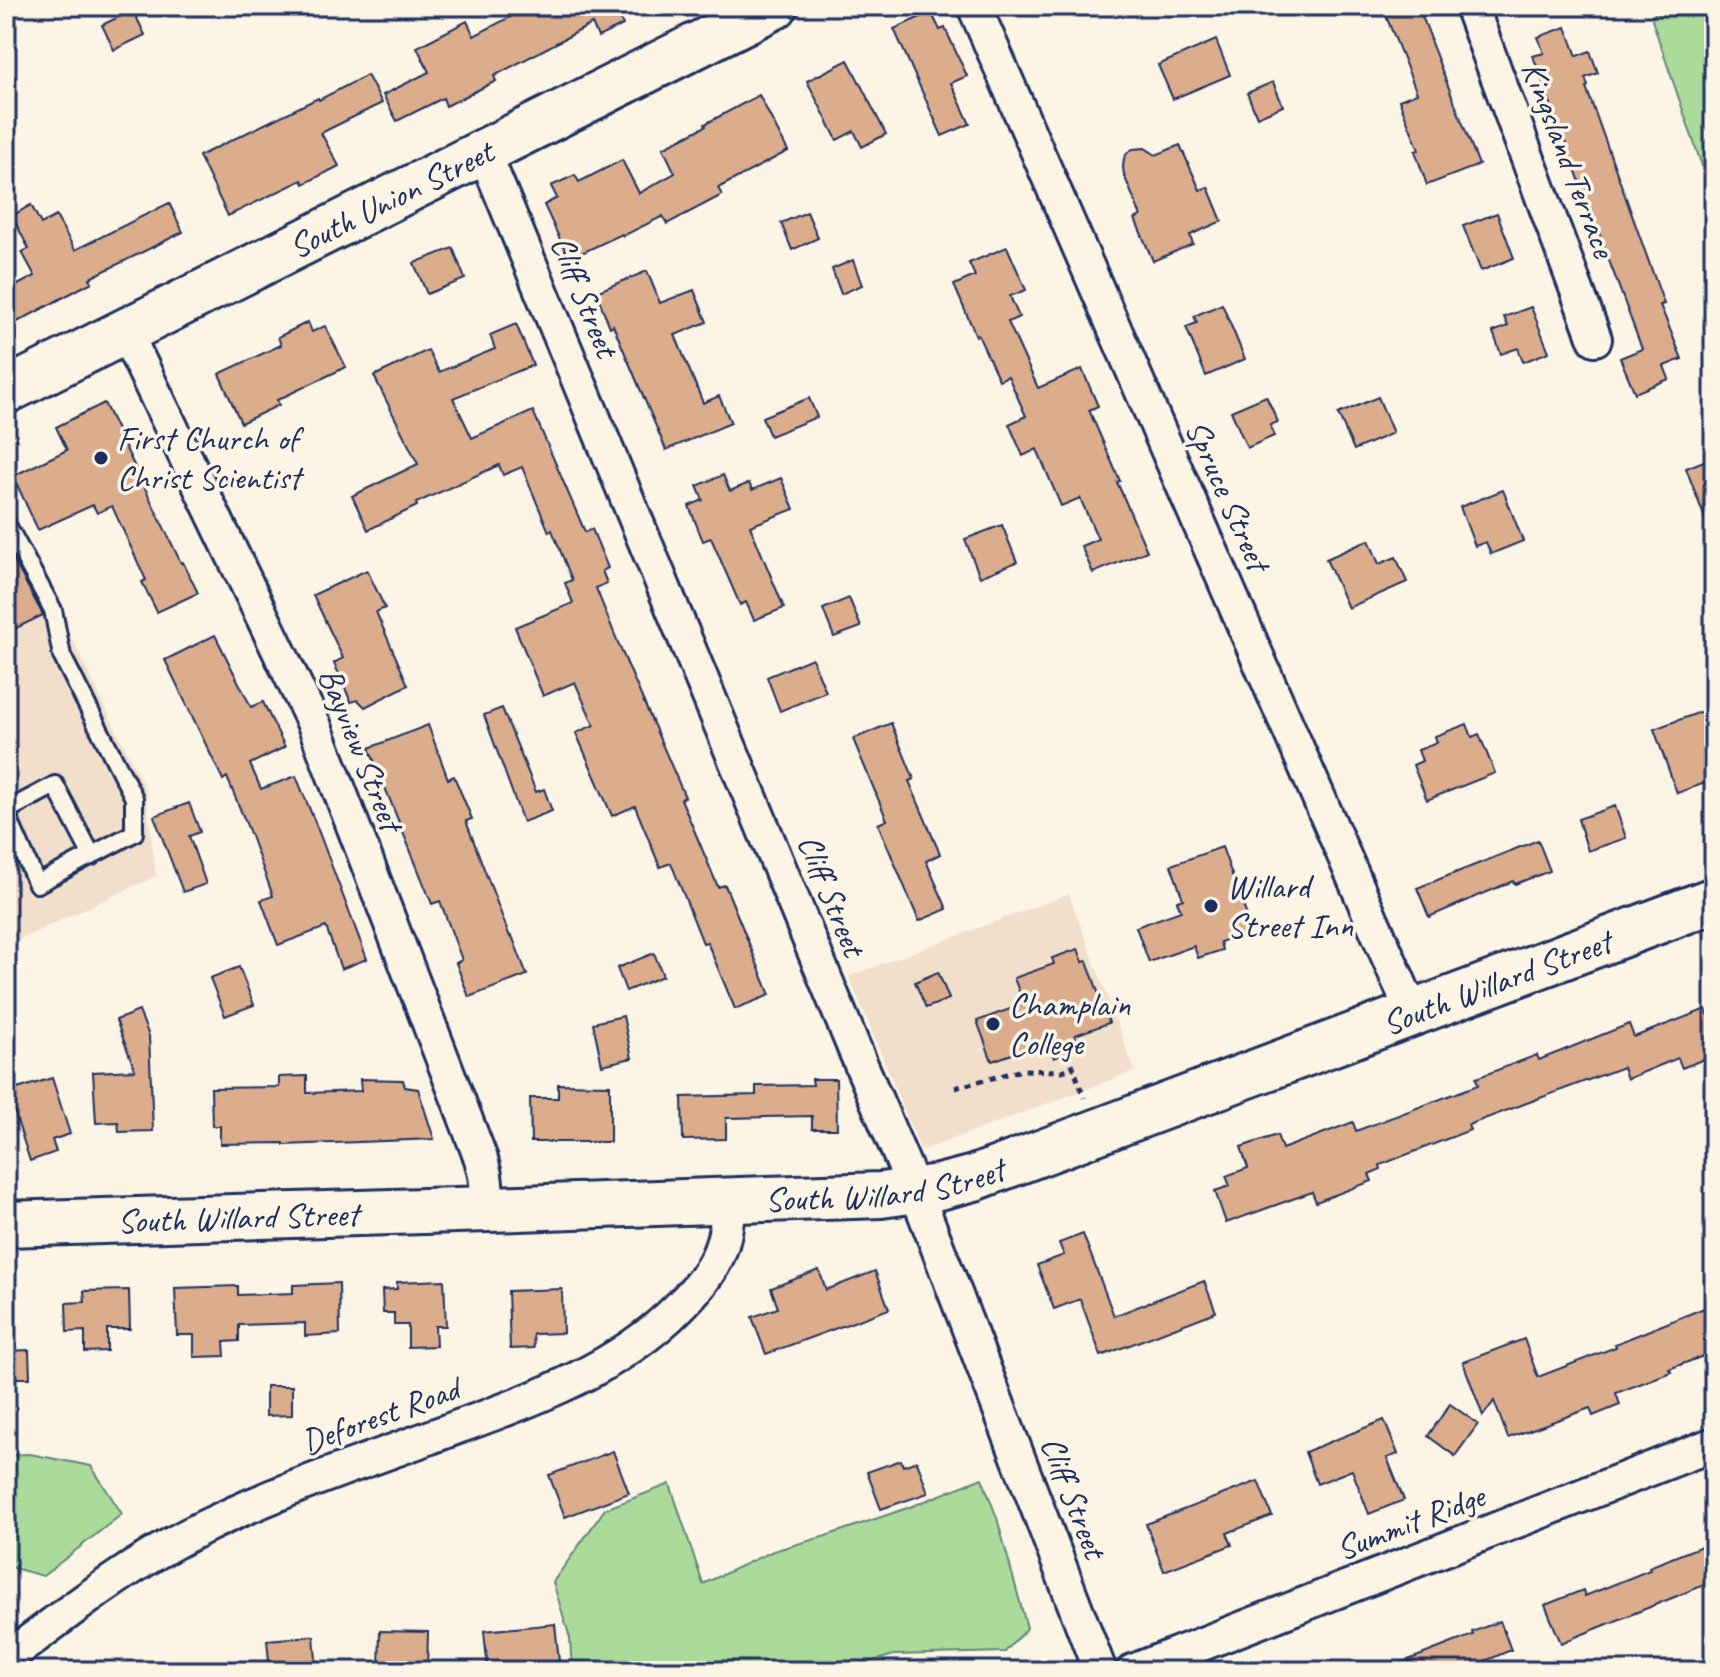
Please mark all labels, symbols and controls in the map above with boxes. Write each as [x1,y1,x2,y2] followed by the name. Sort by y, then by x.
[1512,55,1627,265] street label: Kingsland Terrace
[281,128,503,268] street label: South Union Street
[541,229,630,366] street label: Cliff Street
[1176,413,1282,581] street label: Spruce Street
[117,417,305,499] place label: First Church of Christ Scientist
[92,449,110,467] marker: First Church of Christ Scientist
[309,661,415,841] street label: Bayview Street
[788,828,877,965] street label: Cliff Street
[1227,865,1354,947] place label: Willard Street Inn
[1202,897,1220,915] marker: Willard Street Inn
[1376,918,1621,1044] street label: South Willard Street
[1009,983,1131,1065] place label: Champlain College
[984,1015,1002,1033] marker: Champlain College
[764,1146,1014,1221] street label: South Willard Street
[117,1191,364,1242] street label: South Willard Street
[295,1365,470,1463] street label: Deforest Road
[1031,1430,1118,1567] street label: Cliff Street
[1330,1473,1493,1570] street label: Summit Ridge

